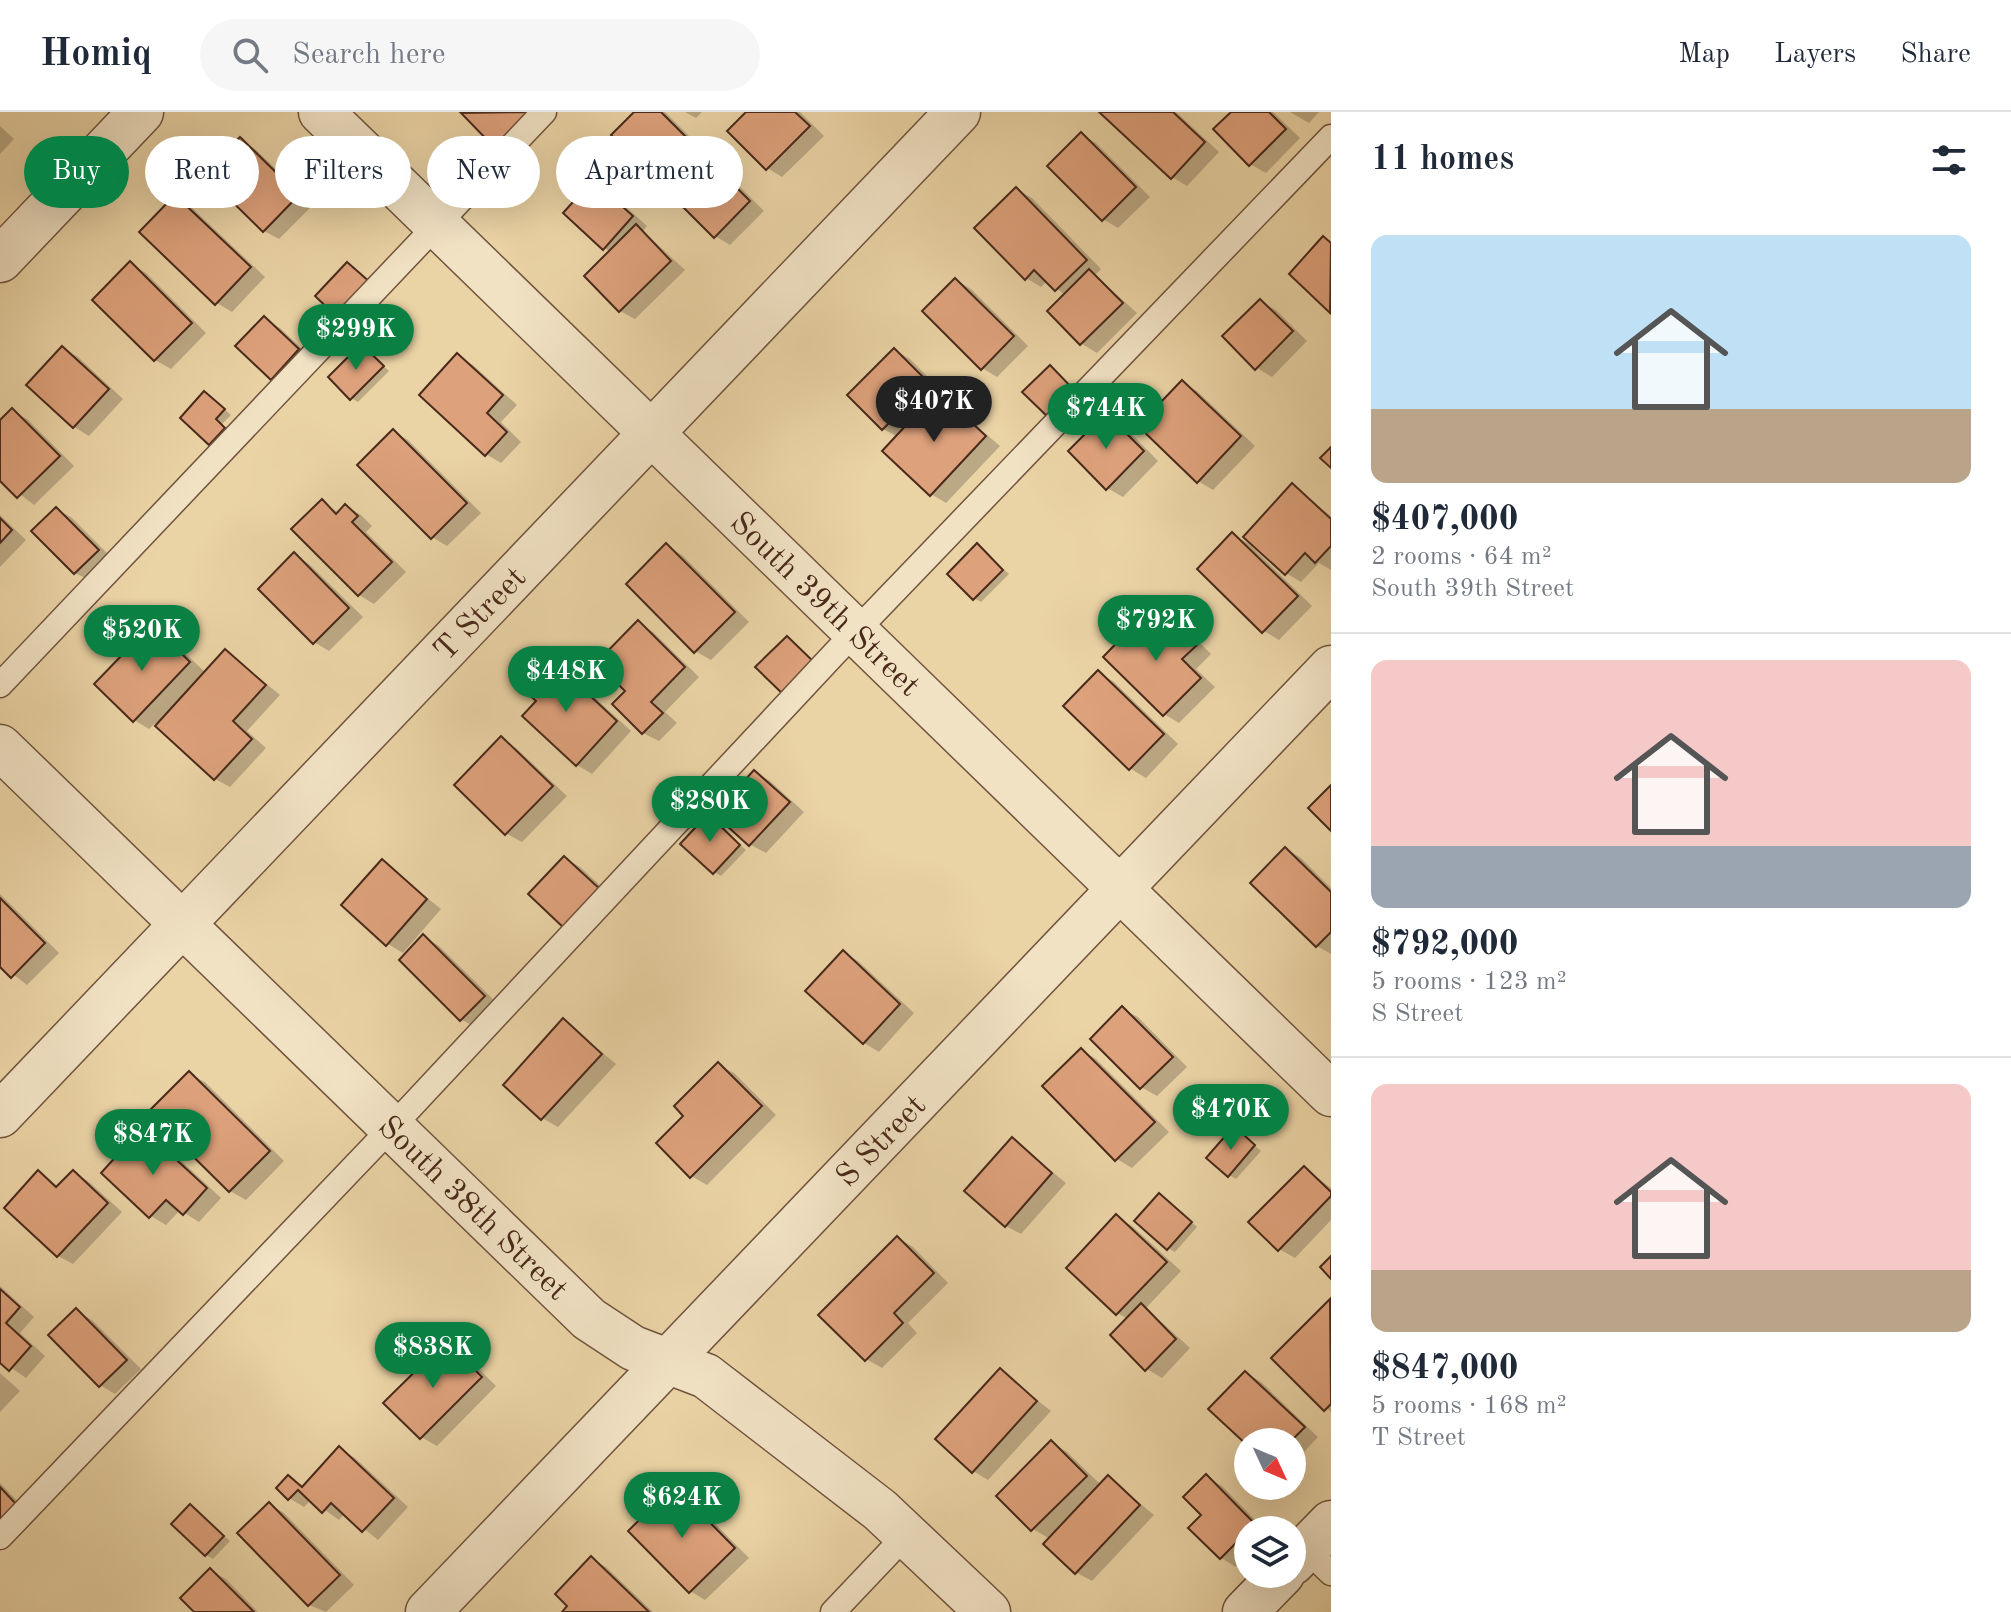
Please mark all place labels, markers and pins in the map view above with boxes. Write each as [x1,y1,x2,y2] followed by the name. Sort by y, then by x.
[300,304,412,372] pin: $299K
[878,376,990,444] pin: $407K
[1050,383,1162,451] pin: $744K
[1100,595,1212,663] pin: $792K
[86,605,198,673] pin: $520K
[510,646,622,714] pin: $448K
[654,776,766,844] pin: $280K
[1175,1084,1287,1152] pin: $470K
[97,1109,209,1177] pin: $847K
[377,1322,489,1390] pin: $838K
[626,1472,738,1540] pin: $624K

